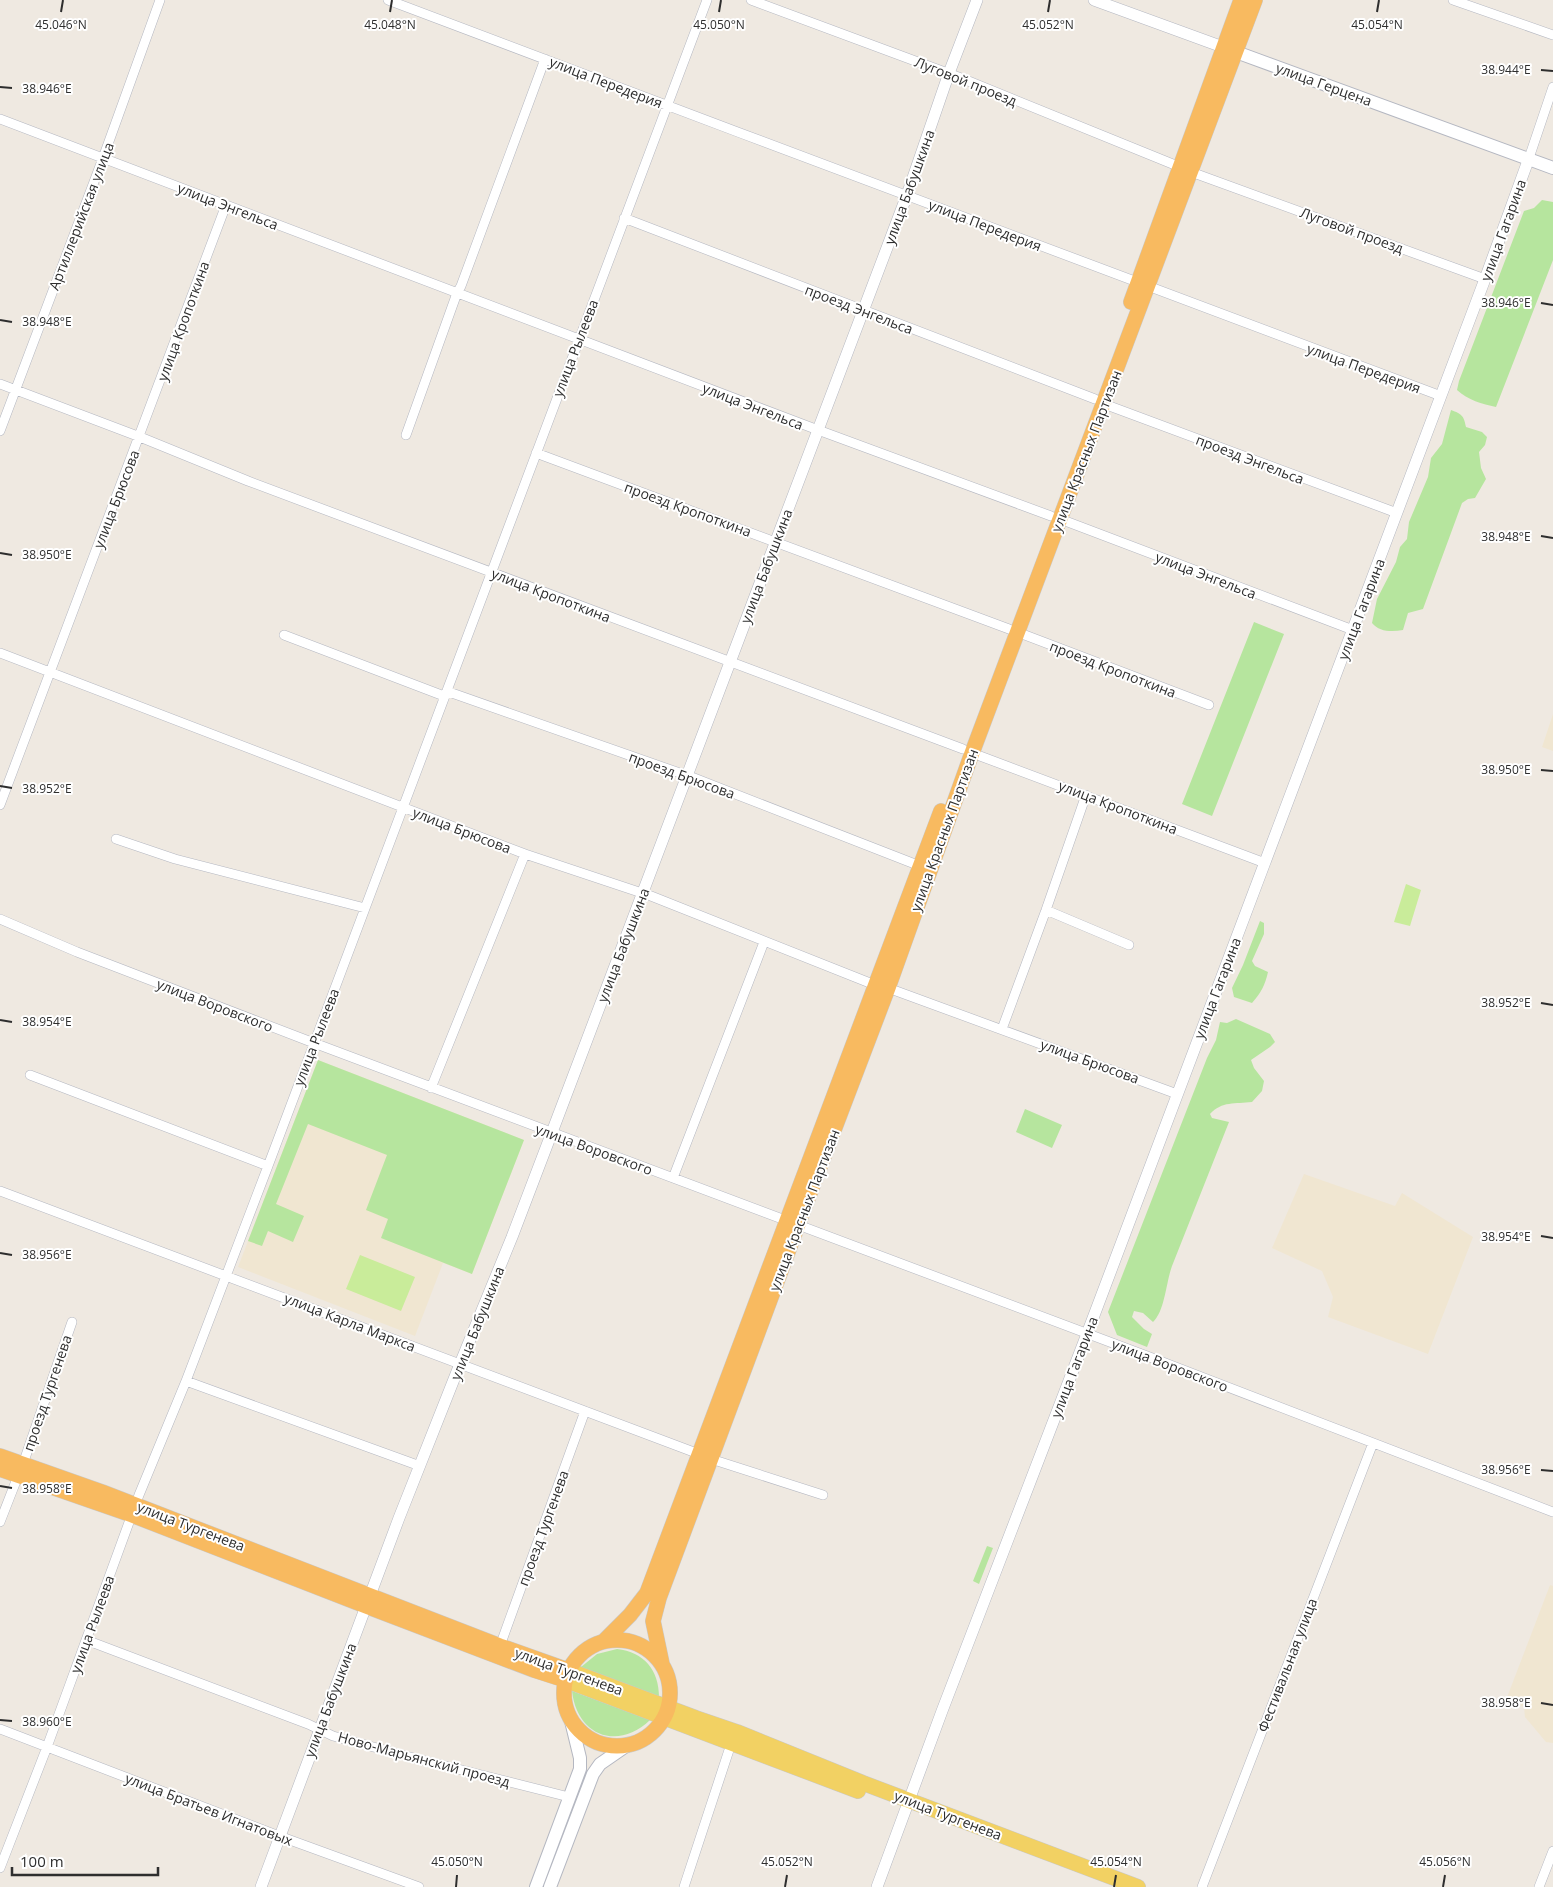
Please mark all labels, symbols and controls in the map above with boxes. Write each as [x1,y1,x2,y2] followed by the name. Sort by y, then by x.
[35,16,87,33] text: 45.046°N
[364,16,416,33] text: 45.048°N
[693,16,745,33] text: 45.050°N
[1022,16,1074,33] text: 45.052°N
[1351,16,1403,33] text: 45.054°N
[547,52,665,112] street label: улица Передерия
[912,52,1020,110] street label: Луговой проезд
[1273,58,1375,110] street label: улица Герцена
[1481,61,1531,78] text: 38.944°E
[22,80,72,97] text: 38.946°E
[879,127,939,247] street label: улица Бабушкина
[44,139,118,293] street label: Артиллерийская улица
[1476,176,1530,284] street label: улица Гагарина
[175,178,281,234] street label: улица Энгельса
[926,195,1044,255] street label: улица Передерия
[1298,202,1406,258] street label: Луговой проезд
[153,258,213,384] street label: улица Кропоткина
[802,280,916,338] street label: проезд Энгельса
[1481,294,1531,311] text: 38.946°E
[548,297,602,399] street label: улица Рылеева
[22,313,72,330] text: 38.948°E
[1305,339,1423,397] street label: улица Передерия
[1046,367,1126,535] street label: улица Красных Партизан
[700,378,806,434] street label: улица Энгельса
[1193,430,1307,488] street label: проезд Энгельса
[89,447,143,551] street label: улица Брюсова
[622,477,754,541] street label: проезд Кропоткина
[735,506,797,626] street label: улица Бабушкина
[1481,528,1531,545] text: 38.948°E
[22,546,72,563] text: 38.950°E
[1153,547,1259,603] street label: улица Энгельса
[1333,556,1389,662] street label: улица Гагарина
[489,564,613,626] street label: улица Кропоткина
[1047,636,1179,702] street label: проезд Кропоткина
[906,746,982,914] street label: улица Красных Партизан
[626,747,738,803] street label: проезд Брюсова
[1481,761,1531,778] text: 38.950°E
[1056,776,1180,838] street label: улица Кропоткина
[22,780,72,797] text: 38.952°E
[410,803,514,857] street label: улица Брюсова
[592,885,654,1005] street label: улица Бабушкина
[1189,935,1245,1041] street label: улица Гагарина
[154,974,276,1036] street label: улица Воровского
[289,986,343,1088] street label: улица Рылеева
[1481,994,1531,1011] text: 38.952°E
[22,1013,72,1030] text: 38.954°E
[1038,1034,1142,1088] street label: улица Брюсова
[533,1119,655,1179] street label: улица Воровского
[764,1126,844,1294] street label: улица Красных Партизан
[1481,1228,1531,1245] text: 38.954°E
[22,1246,72,1263] text: 38.956°E
[446,1263,508,1383] street label: улица Бабушкина
[282,1288,418,1356] street label: улица Карла Маркса
[1046,1314,1102,1420] street label: улица Гагарина
[18,1332,76,1454] street label: проезд Тургенева
[1109,1334,1231,1396] street label: улица Воровского
[1481,1461,1531,1478] text: 38.956°E
[513,1468,573,1588] street label: проезд Тургенева
[22,1480,72,1497] text: 38.958°E
[134,1497,248,1555] street label: улица Тургенева
[65,1572,119,1676] street label: улица Рылеева
[1253,1595,1321,1735] street label: Фестивальная улица
[299,1640,361,1760] street label: улица Бабушкина
[512,1643,626,1699] street label: улица Тургенева
[1481,1694,1531,1711] text: 38.958°E
[22,1713,72,1730] text: 38.960°E
[336,1727,512,1791] street label: Ново-Марьянский проезд
[123,1768,296,1850] street label: улица Братьев Игнатовых
[891,1786,1005,1844] street label: улица Тургенева
[12,1844,159,1876] scale bar
[20,1851,64,1871] text: 100 m
[431,1853,483,1870] text: 45.050°N
[761,1853,813,1870] text: 45.052°N
[1090,1853,1142,1870] text: 45.054°N
[1419,1853,1471,1870] text: 45.056°N

